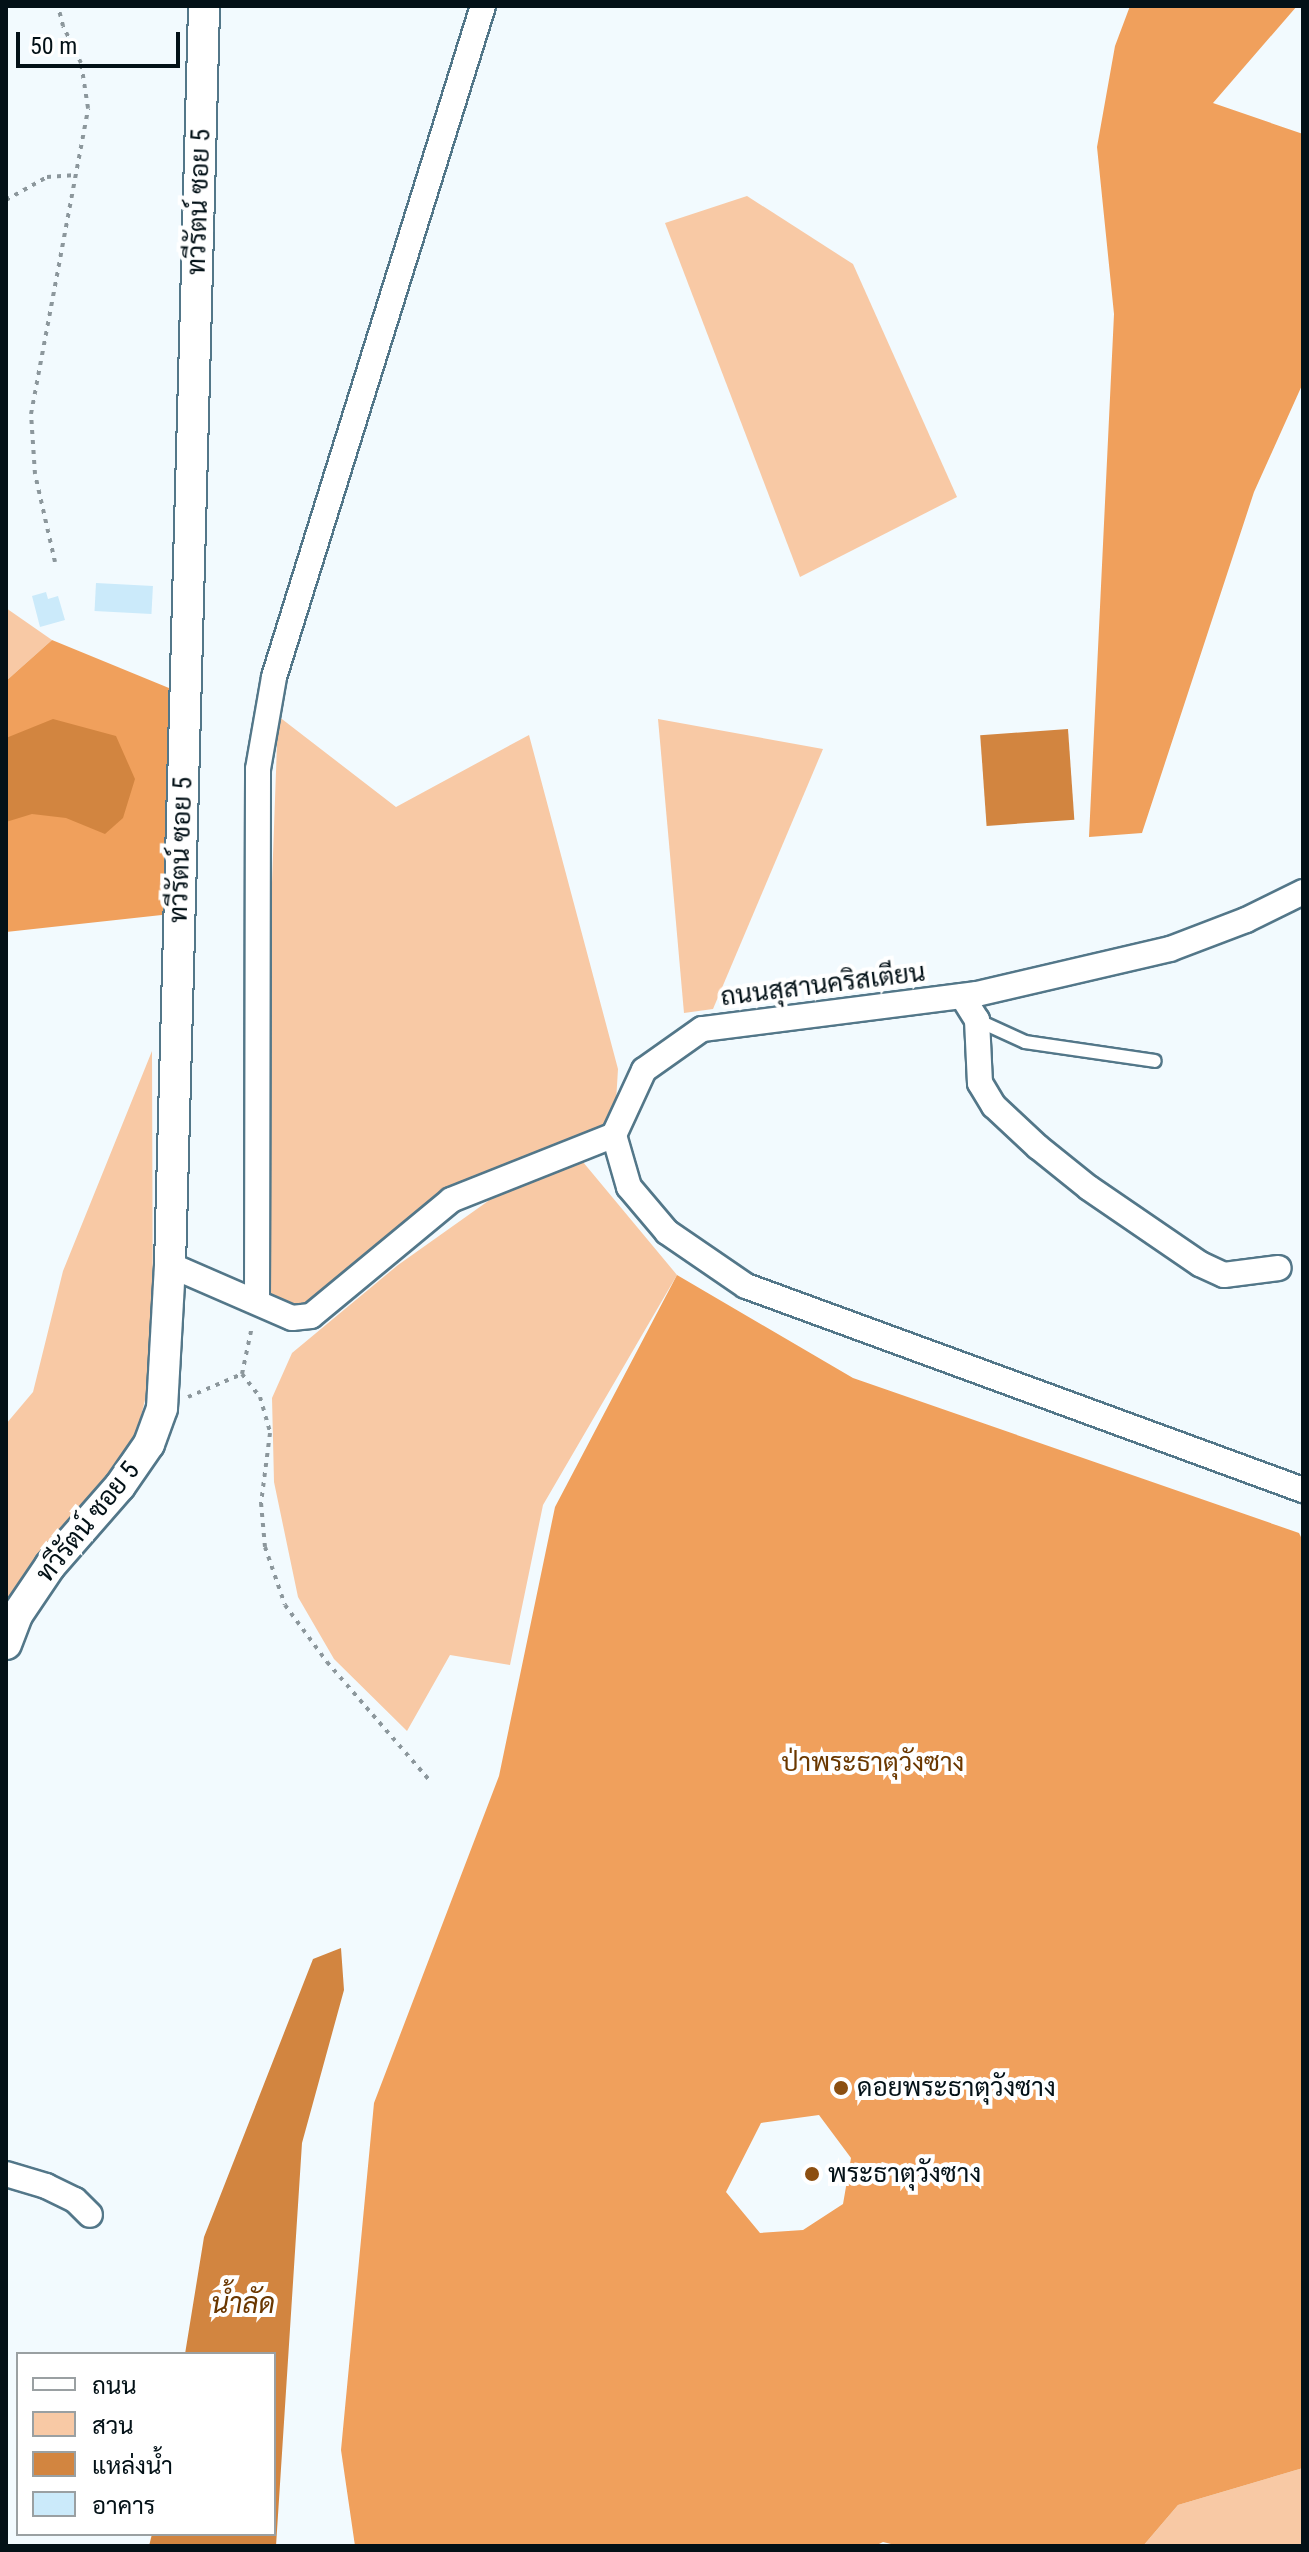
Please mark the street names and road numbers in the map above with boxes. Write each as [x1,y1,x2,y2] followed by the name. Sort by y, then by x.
[181,128,217,276] street label: ทวีรัตน์ ซอย 5
[163,776,199,924] street label: ทวีรัตน์ ซอย 5
[719,957,927,1013] street label: ถนนสุสานคริสเตียน
[30,1455,146,1589] street label: ทวีรัตน์ ซอย 5

